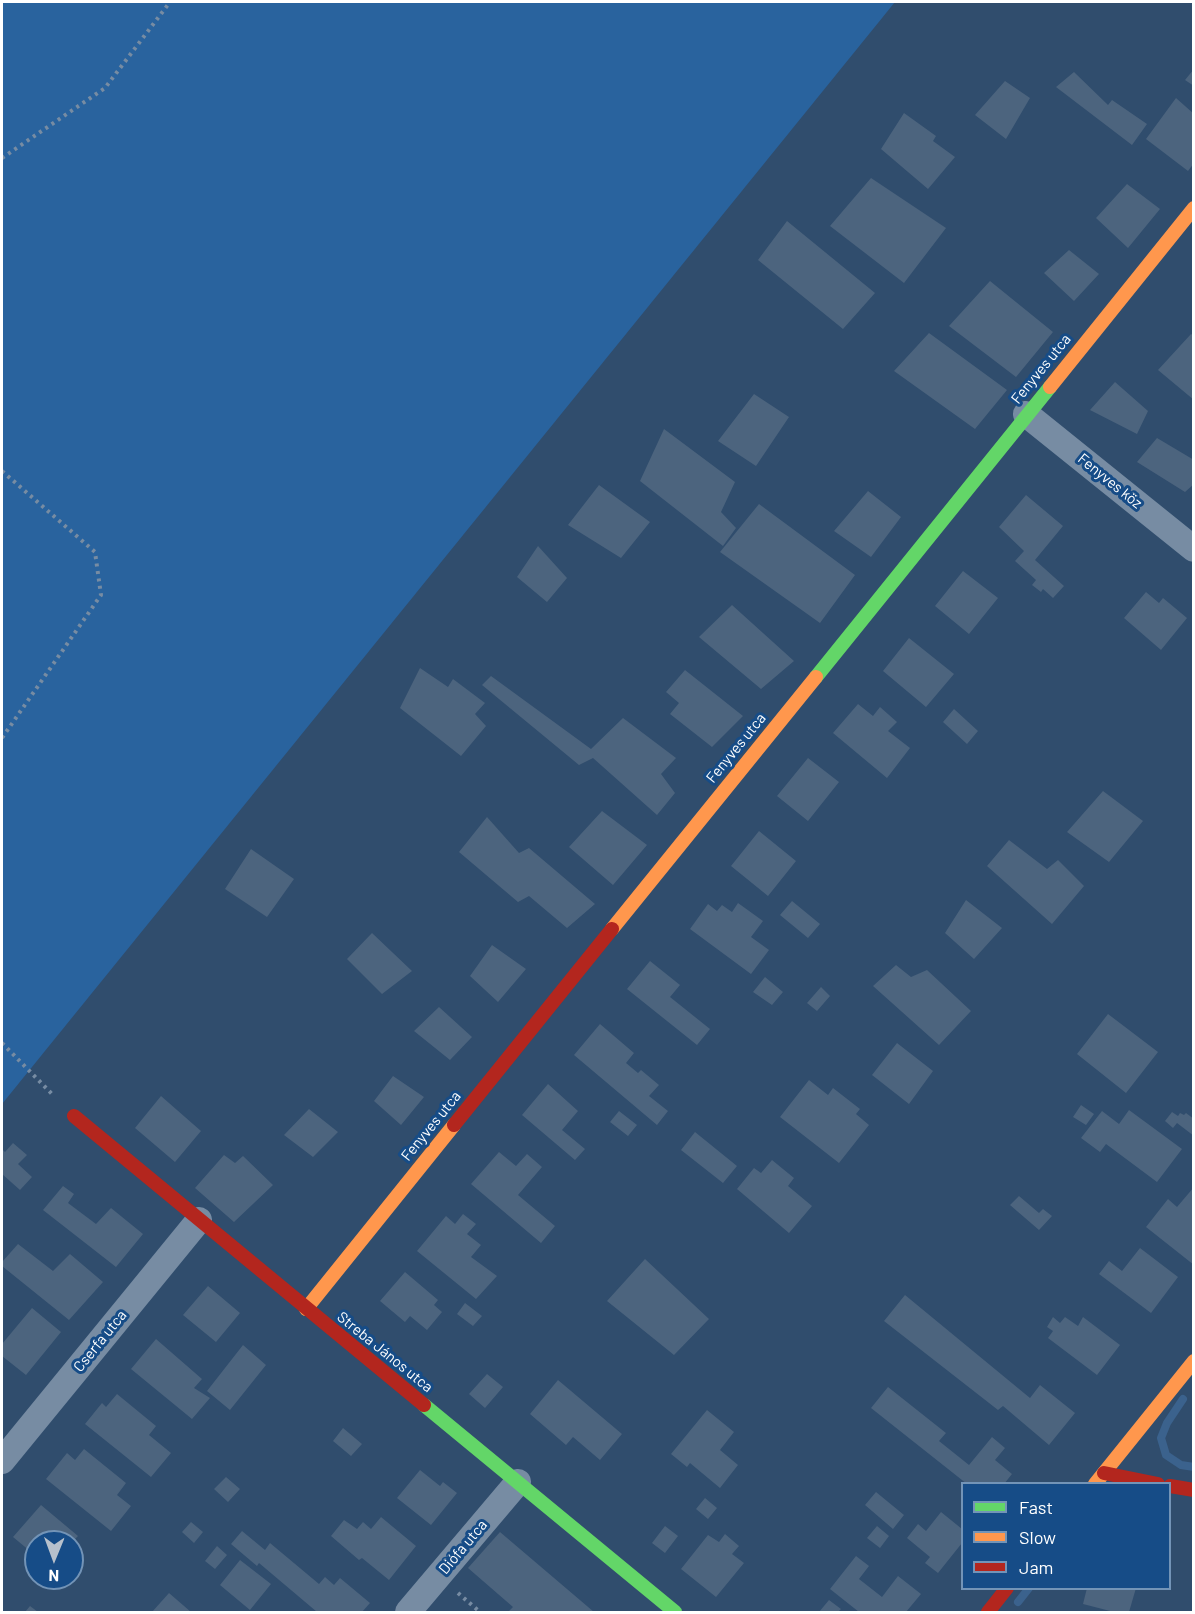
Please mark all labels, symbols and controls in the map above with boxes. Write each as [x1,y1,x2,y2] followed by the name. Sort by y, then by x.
[1007,331,1075,407] street label: Fenyves utca
[1074,450,1146,512] street label: Fenyves köz
[702,710,770,786] street label: Fenyves utca
[397,1088,465,1164] street label: Fenyves utca
[70,1306,130,1376] street label: Cserfa utca
[334,1308,436,1396] street label: Streba János utca
[961,1482,1171,1590] legend
[1019,1496,1053,1518] text: Fast
[435,1516,491,1578] street label: Diófa utca
[1019,1526,1056,1548] text: Slow
[24,1530,84,1590] north arrow
[1019,1556,1053,1578] text: Jam
[48,1567,59,1586] text: N

